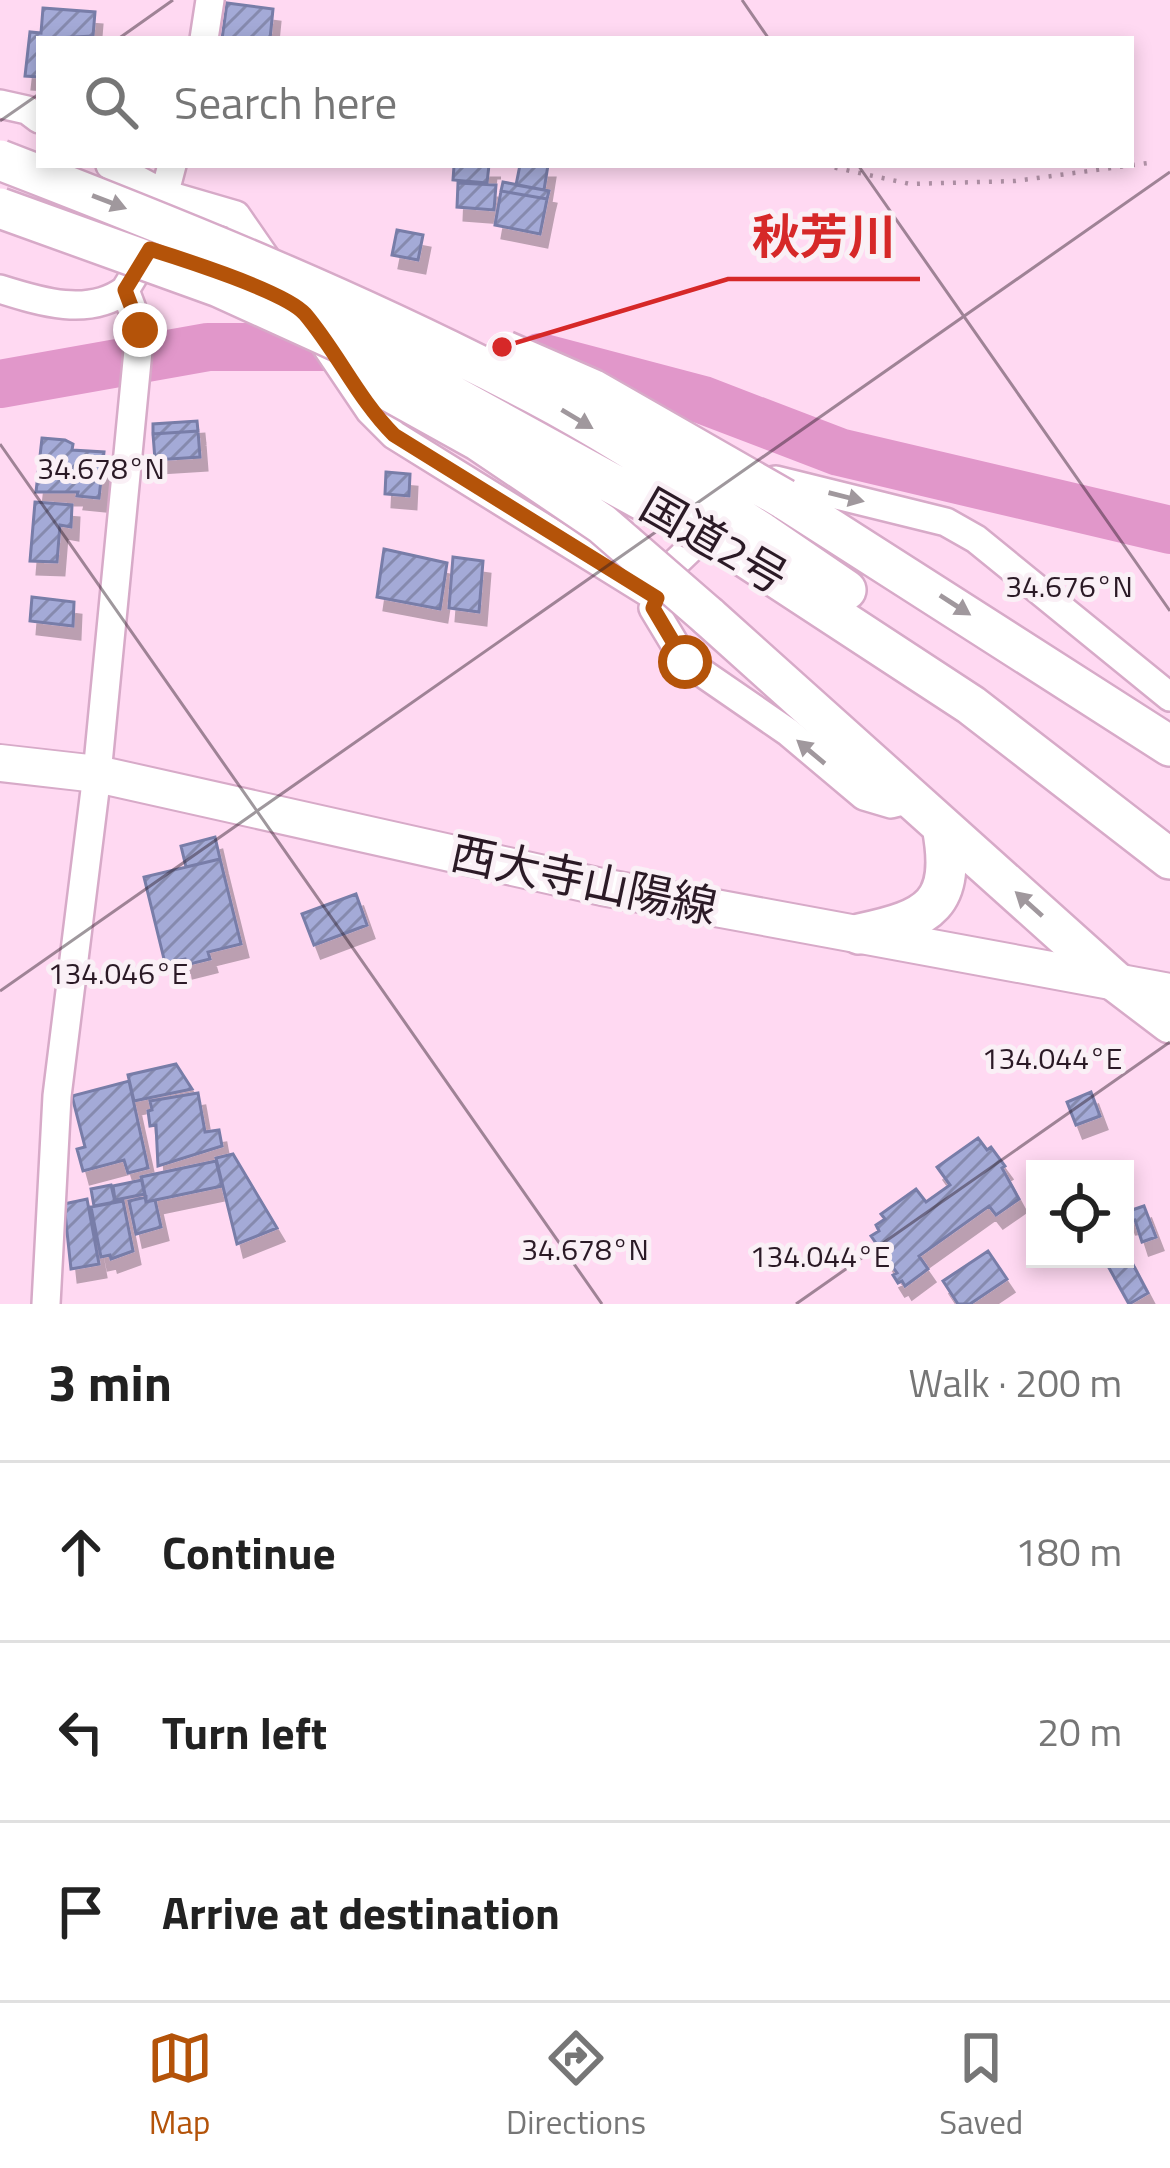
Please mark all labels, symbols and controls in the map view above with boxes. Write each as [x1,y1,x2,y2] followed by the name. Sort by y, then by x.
[36,36,1134,168] search box
[174,68,397,136] text: Search here
[78,69,144,135] icon: search
[91,194,127,213] one-way arrow
[728,195,920,279] callout: 秋芳川
[752,200,896,273] text: 秋芳川
[113,303,167,357] route end
[560,407,594,428] one-way arrow
[37,445,165,491] text: 34.678°N
[628,471,801,610] street label: 国道2号
[828,489,865,508] one-way arrow
[1005,563,1133,609] text: 34.676°N
[939,593,972,615] one-way arrow
[658,635,712,689] route start
[796,739,826,765] one-way arrow
[445,818,723,940] street label: 西大寺山陽線
[1014,891,1044,918] one-way arrow
[48,950,188,996] text: 134.046°E
[982,1035,1122,1081] text: 134.044°E
[1026,1160,1134,1268] map controls
[1026,1160,1134,1268] button: locate
[521,1226,649,1272] text: 34.678°N
[750,1233,890,1279] text: 134.044°E
[48,1343,172,1421] text: 3 min
[908,1353,1122,1412] text: Walk · 200 m
[162,1518,336,1586] text: Continue
[48,1519,114,1585] icon: ahead
[1015,1522,1122,1581] text: 180 m
[162,1698,327,1766] text: Turn left
[48,1699,114,1765] icon: left
[1037,1702,1122,1761] text: 20 m
[162,1878,560,1946] text: Arrive at destination
[48,1879,114,1945] icon: arrive
[147,2025,213,2147] tab: Map
[506,2025,646,2147] tab: Directions
[939,2025,1023,2147] tab: Saved

